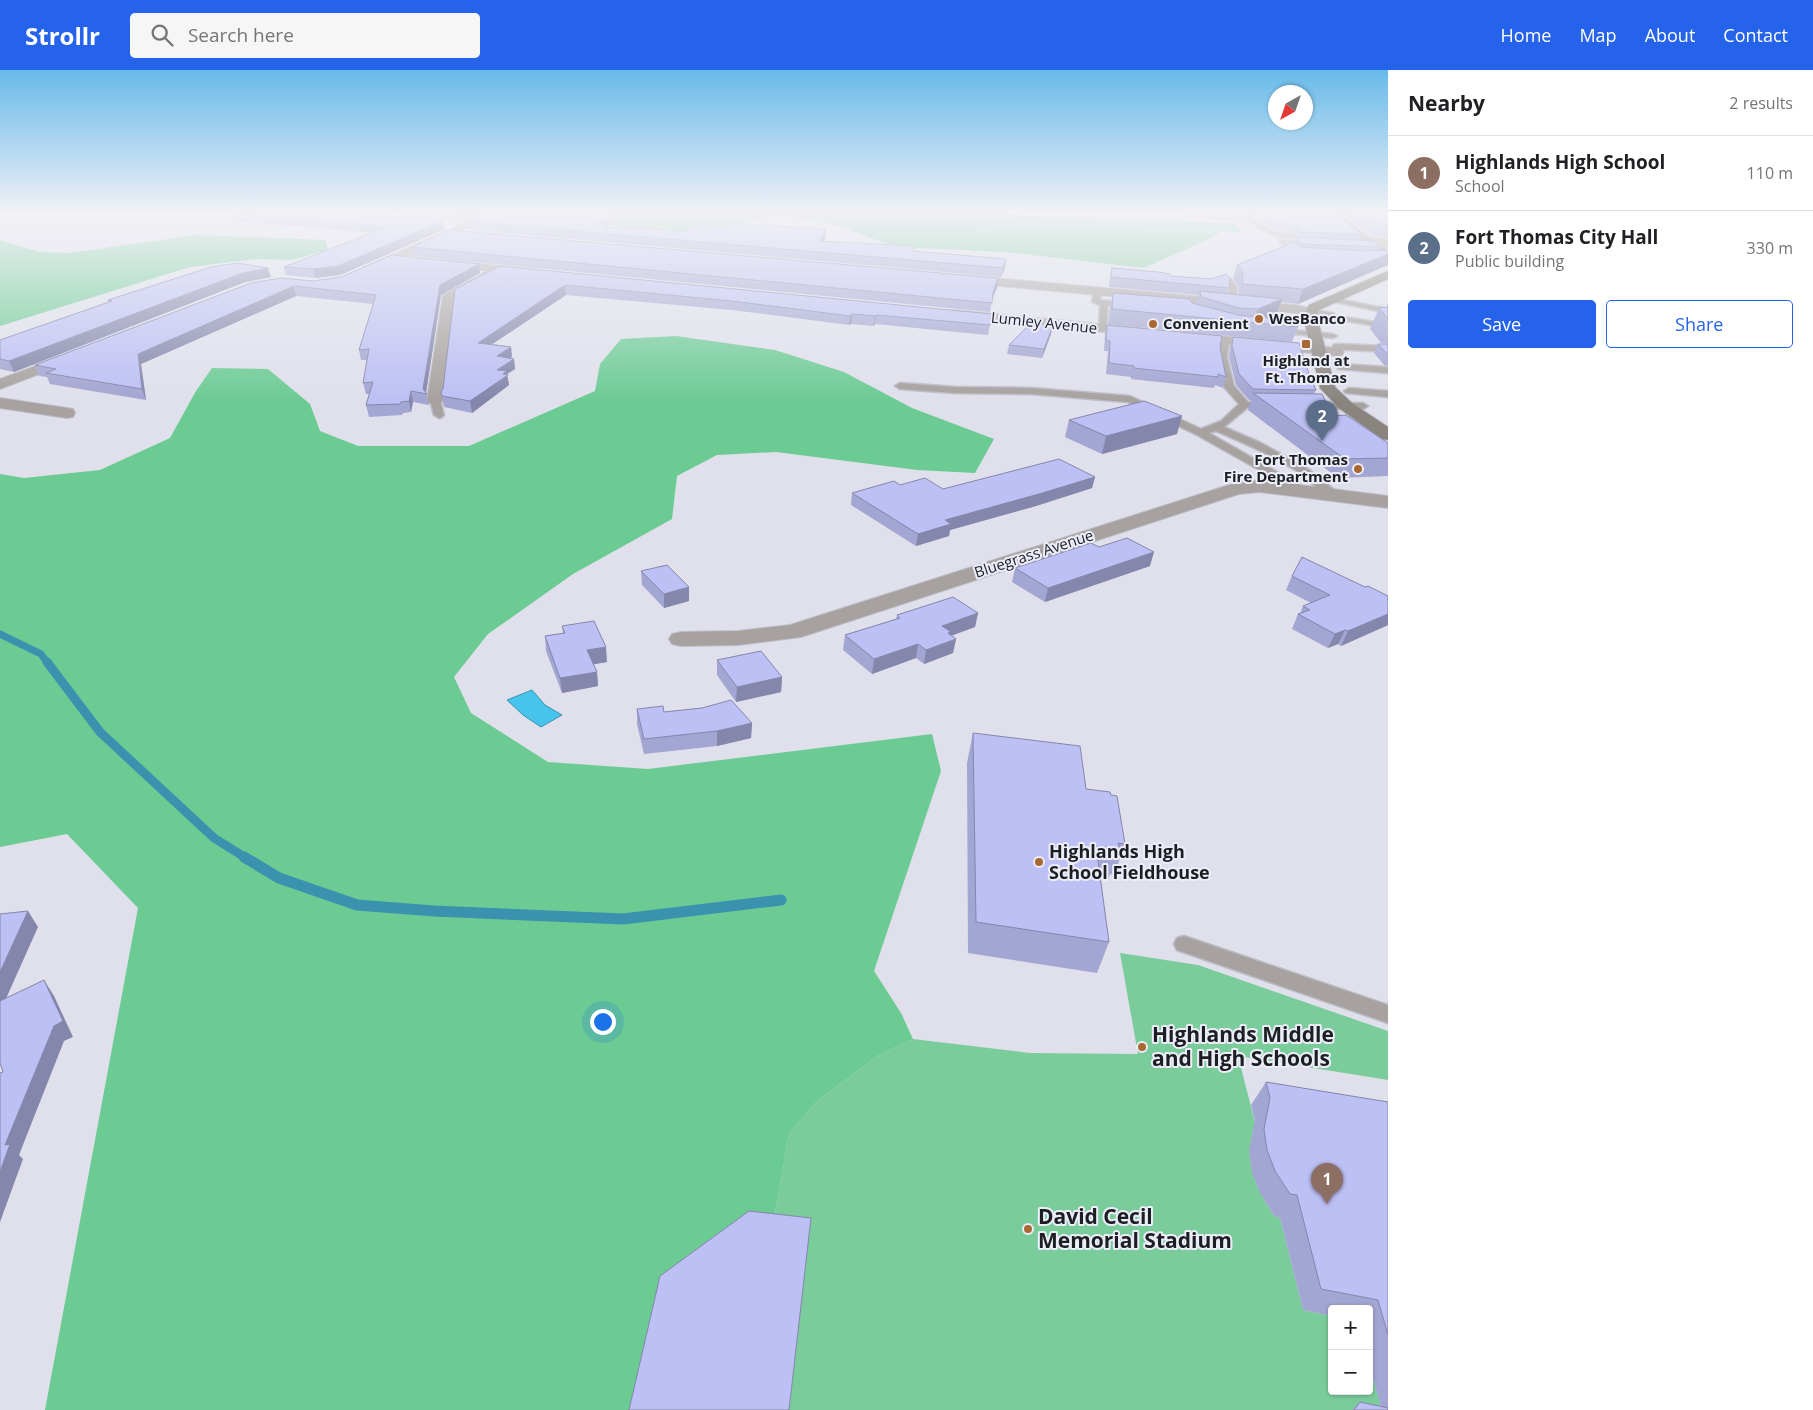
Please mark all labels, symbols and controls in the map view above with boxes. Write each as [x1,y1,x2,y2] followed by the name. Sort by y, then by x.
[130,13,480,58] search box
[25,19,100,52] text: Strollr
[148,21,176,49] icon: search
[188,22,294,48] text: Search here
[1501,23,1551,47] text: Home
[1579,23,1617,47] text: Map
[1645,23,1695,47] text: About
[1723,23,1788,47] text: Contact
[1268,85,1313,130] north arrow
[1408,89,1485,117] text: Nearby
[1729,92,1793,114] text: 2 results
[1455,149,1665,175] text: Highlands High School
[1419,162,1429,184] text: 1
[1747,162,1793,184] text: 110 m
[1455,175,1505,197] text: School
[1455,224,1658,250] text: Fort Thomas City Hall
[1419,237,1429,259] text: 2
[1747,237,1793,259] text: 330 m
[1455,250,1564,272] text: Public building
[1408,300,1596,348] button: Save
[1606,300,1793,348] button: Share
[990,306,1098,338] street label: Lumley Avenue
[1269,308,1346,328] place label: WesBanco
[1163,313,1249,333] place label: Convenient
[1253,313,1265,325] marker: WesBanco
[1147,318,1159,330] marker: Convenient
[1300,338,1312,350] marker: Highland at Ft. Thomas
[1263,350,1350,387] place label: Highland at Ft. Thomas
[1306,400,1338,441] pin: 2
[1224,449,1348,486] place label: Fort Thomas Fire Department
[1352,463,1364,475] marker: Fort Thomas Fire Department
[972,524,1096,582] street label: Bluegrass Avenue
[1049,839,1210,884] place label: Highlands High School Fieldhouse
[1033,856,1045,868] marker: Highlands High School Fieldhouse
[590,1009,616,1035] your location
[1152,1020,1334,1072] place label: Highlands Middle and High Schools
[1136,1041,1148,1053] marker: Highlands Middle and High Schools
[1311,1163,1343,1204] pin: 1
[1038,1202,1232,1254] place label: David Cecil Memorial Stadium
[1022,1223,1034,1235] marker: David Cecil Memorial Stadium
[1328,1305,1373,1395] map controls
[1328,1305,1373,1350] button: +
[1328,1350,1373,1395] button: −

